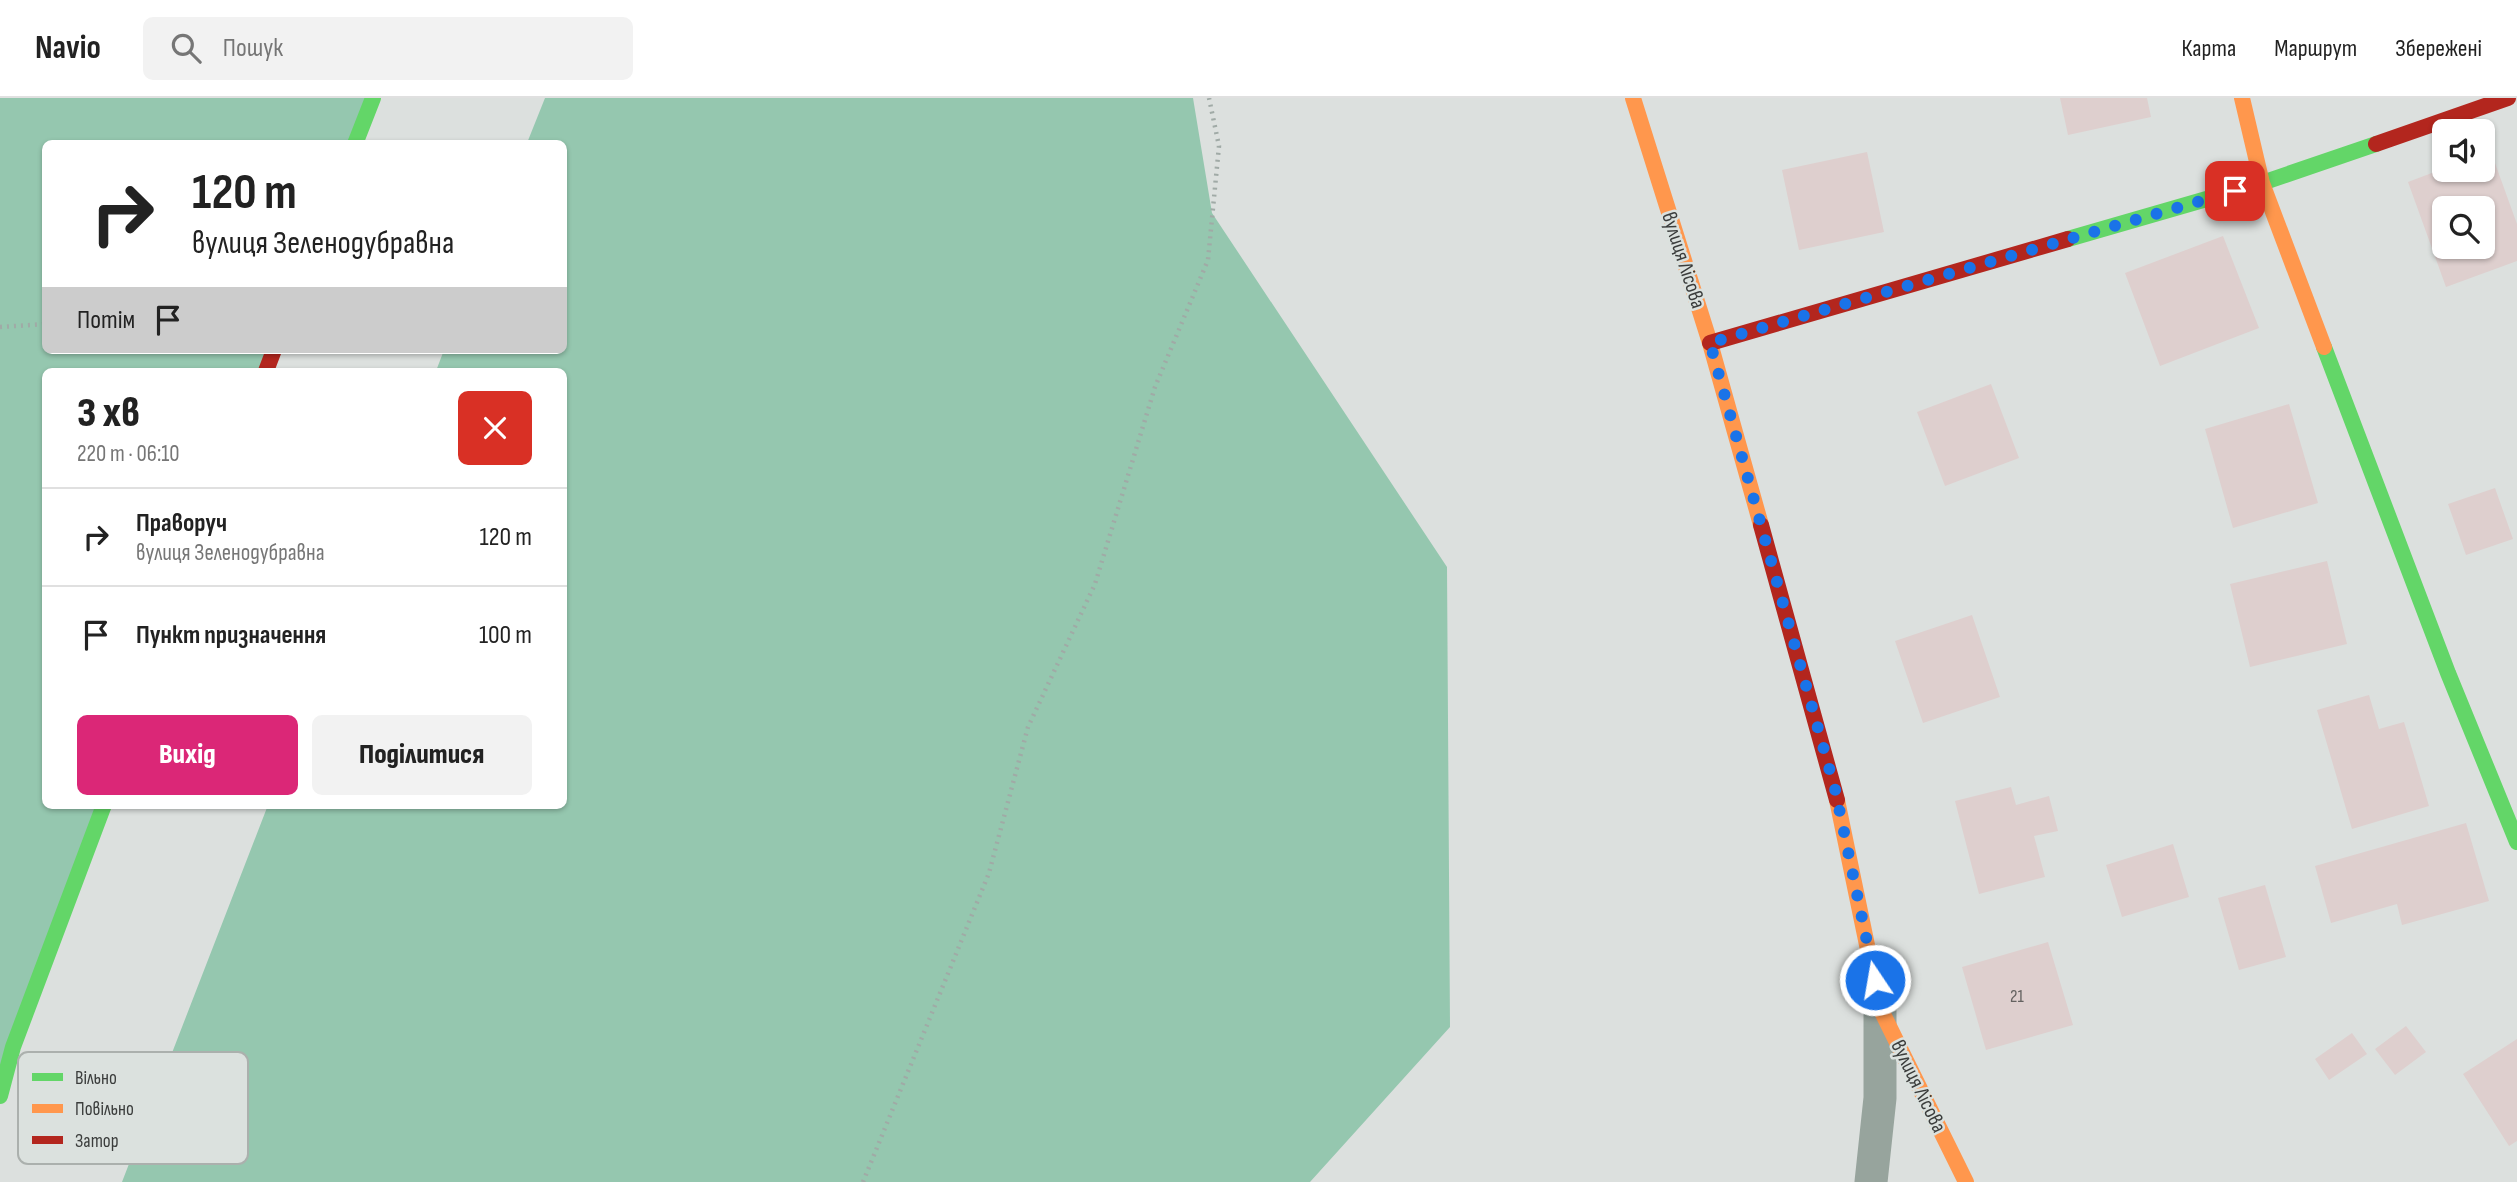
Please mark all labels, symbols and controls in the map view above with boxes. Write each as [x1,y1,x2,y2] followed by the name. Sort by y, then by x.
[143,17,633,80] search box
[35,28,101,68] text: Navio
[167,29,205,67] icon: search
[223,33,283,64] text: Пошук
[2182,34,2236,63] text: Карта
[2274,34,2357,63] text: Маршрут
[2395,34,2482,63] text: Збережені
[2432,119,2495,259] map controls
[2432,119,2495,182] button: sound
[2205,161,2265,221] pin
[192,164,297,223] text: 120 m
[77,168,168,259] icon: right
[2216,172,2254,210] icon: arrive
[2432,196,2495,259] button: search
[1656,209,1711,311] street label: вулиця Лісова
[192,224,454,263] text: вулиця Зеленодубравна
[149,301,187,339] icon: arrive
[77,305,135,336] text: Потім
[77,388,140,439] text: 3 хв
[458,391,532,465] button: close
[77,440,180,468] text: 220 m · 06:10
[136,508,227,539] text: Праворуч
[77,518,115,556] icon: right
[479,522,532,553] text: 120 m
[136,539,325,567] text: вулиця Зеленодубравна
[77,616,115,654] icon: arrive
[136,620,326,651] text: Пункт призначення
[479,620,532,651] text: 100 m
[77,715,298,795] button: Вихід
[312,715,532,795] button: Поділитися
[1838,943,1912,1017] position arrow
[2010,986,2025,1007] house number: 21
[1885,1036,1952,1137] street label: вулиця Лісова
[18,1052,248,1164] legend
[75,1067,117,1090] text: Вільно
[75,1098,134,1121] text: Повільно
[75,1130,119,1153] text: Затор

